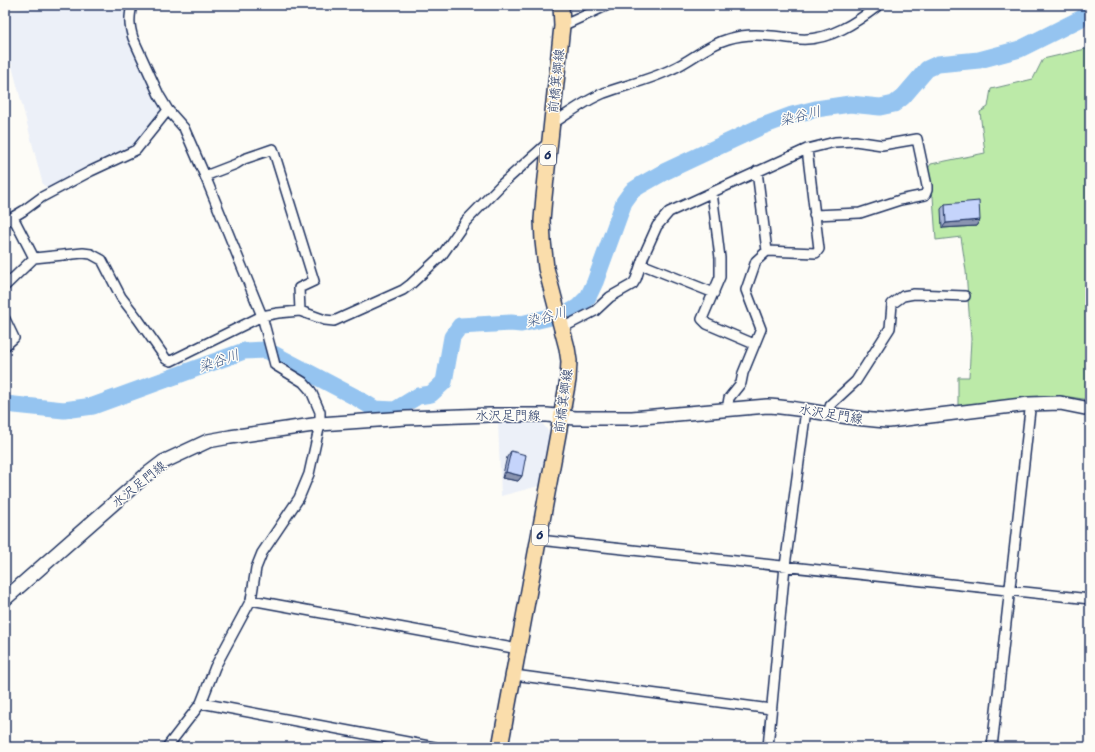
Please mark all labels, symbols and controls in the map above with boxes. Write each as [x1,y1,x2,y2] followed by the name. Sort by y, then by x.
[541,46,571,115] street label: 前橋箕郷線
[777,99,823,133] water label: 染谷川
[540,145,556,165] road number: 6
[522,299,570,335] water label: 染谷川
[195,342,243,380] water label: 染谷川
[547,366,579,435] street label: 前橋箕郷線
[797,398,866,431] street label: 水沢足門線
[475,404,541,427] street label: 水沢足門線
[106,454,172,513] street label: 水沢足門線
[532,525,548,545] road number: 6

